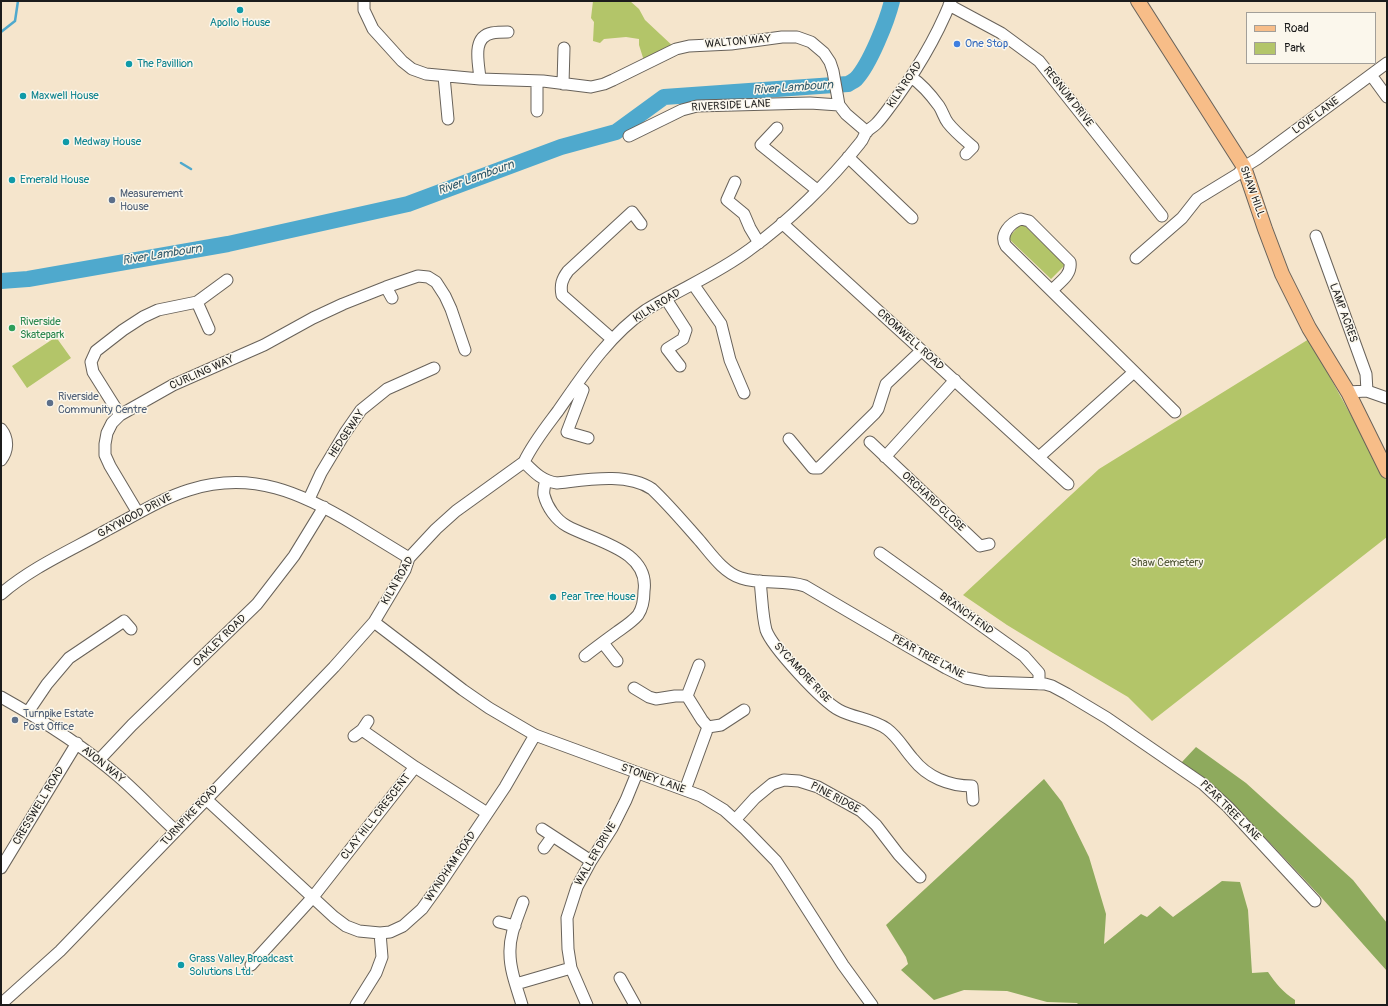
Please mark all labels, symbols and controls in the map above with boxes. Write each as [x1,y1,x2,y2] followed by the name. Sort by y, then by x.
[235,5,245,15] marker: Apollo House
[1246,12,1376,64] legend
[210,16,270,30] place label: Apollo House
[1284,21,1309,36] text: Road
[704,33,772,51] street label: WALTON WAY
[965,37,1008,51] place label: One Stop
[952,39,962,49] marker: One Stop
[1284,41,1305,56] text: Park
[137,57,193,71] place label: The Pavillion
[124,59,134,69] marker: The Pavillion
[885,59,925,111] street label: KILN ROAD
[1040,64,1096,130] street label: REGNUM DRIVE
[753,78,833,98] water label: River Lambourn
[31,89,99,103] place label: Maxwell House
[18,91,28,101] marker: Maxwell House
[1290,95,1342,137] street label: LOVE LANE
[691,97,771,115] street label: RIVERSIDE LANE
[74,135,141,149] place label: Medway House
[61,137,71,147] marker: Medway House
[436,158,516,198] water label: River Lambourn
[1237,164,1267,220] street label: SHAW HILL
[20,173,89,187] place label: Emerald House
[7,175,17,185] marker: Emerald House
[120,187,183,213] place label: Measurement House
[107,195,117,205] marker: Measurement House
[121,242,203,268] water label: River Lambourn
[1326,282,1360,344] street label: LAMP ACRES
[631,286,683,326] street label: KILN ROAD
[874,307,946,373] street label: CROMWELL ROAD
[20,315,64,341] place label: Riverside Skatepark
[7,323,17,333] marker: Riverside Skatepark
[168,353,236,393] street label: CURLING WAY
[58,390,147,416] place label: Riverside Community Centre
[45,398,55,408] marker: Riverside Community Centre
[326,408,368,460] street label: HEDGEWAY
[899,469,967,535] street label: ORCHARD CLOSE
[96,491,174,541] street label: GAYWOOD DRIVE
[379,555,417,607] street label: KILN ROAD
[1131,556,1203,570] park label: Shaw Cemetery
[561,590,635,604] place label: Pear Tree House
[936,590,996,638] street label: BRANCH END
[548,592,558,602] marker: Pear Tree House
[191,612,249,670] street label: OAKLEY ROAD
[889,632,967,682] street label: PEAR TREE LANE
[771,640,833,706] street label: SYCAMORE RISE
[23,707,94,733] place label: Turnpike Estate Post Office
[10,715,20,725] marker: Turnpike Estate Post Office
[79,744,127,786] street label: AVON WAY
[619,761,687,797] street label: STONEY LANE
[10,764,68,848] street label: CRESSWELL ROAD
[338,771,414,863] street label: CLAY HILL CRESCENT
[1197,778,1263,844] street label: PEAR TREE LANE
[808,779,862,817] street label: PINE RIDGE
[158,783,222,849] street label: TURNPIKE ROAD
[572,820,620,888] street label: WALLER DRIVE
[423,829,479,905] street label: WYNDHAM ROAD
[189,952,293,978] place label: Grass Valley Broadcast Solutions Ltd.
[176,960,186,970] marker: Grass Valley Broadcast Solutions Ltd.

